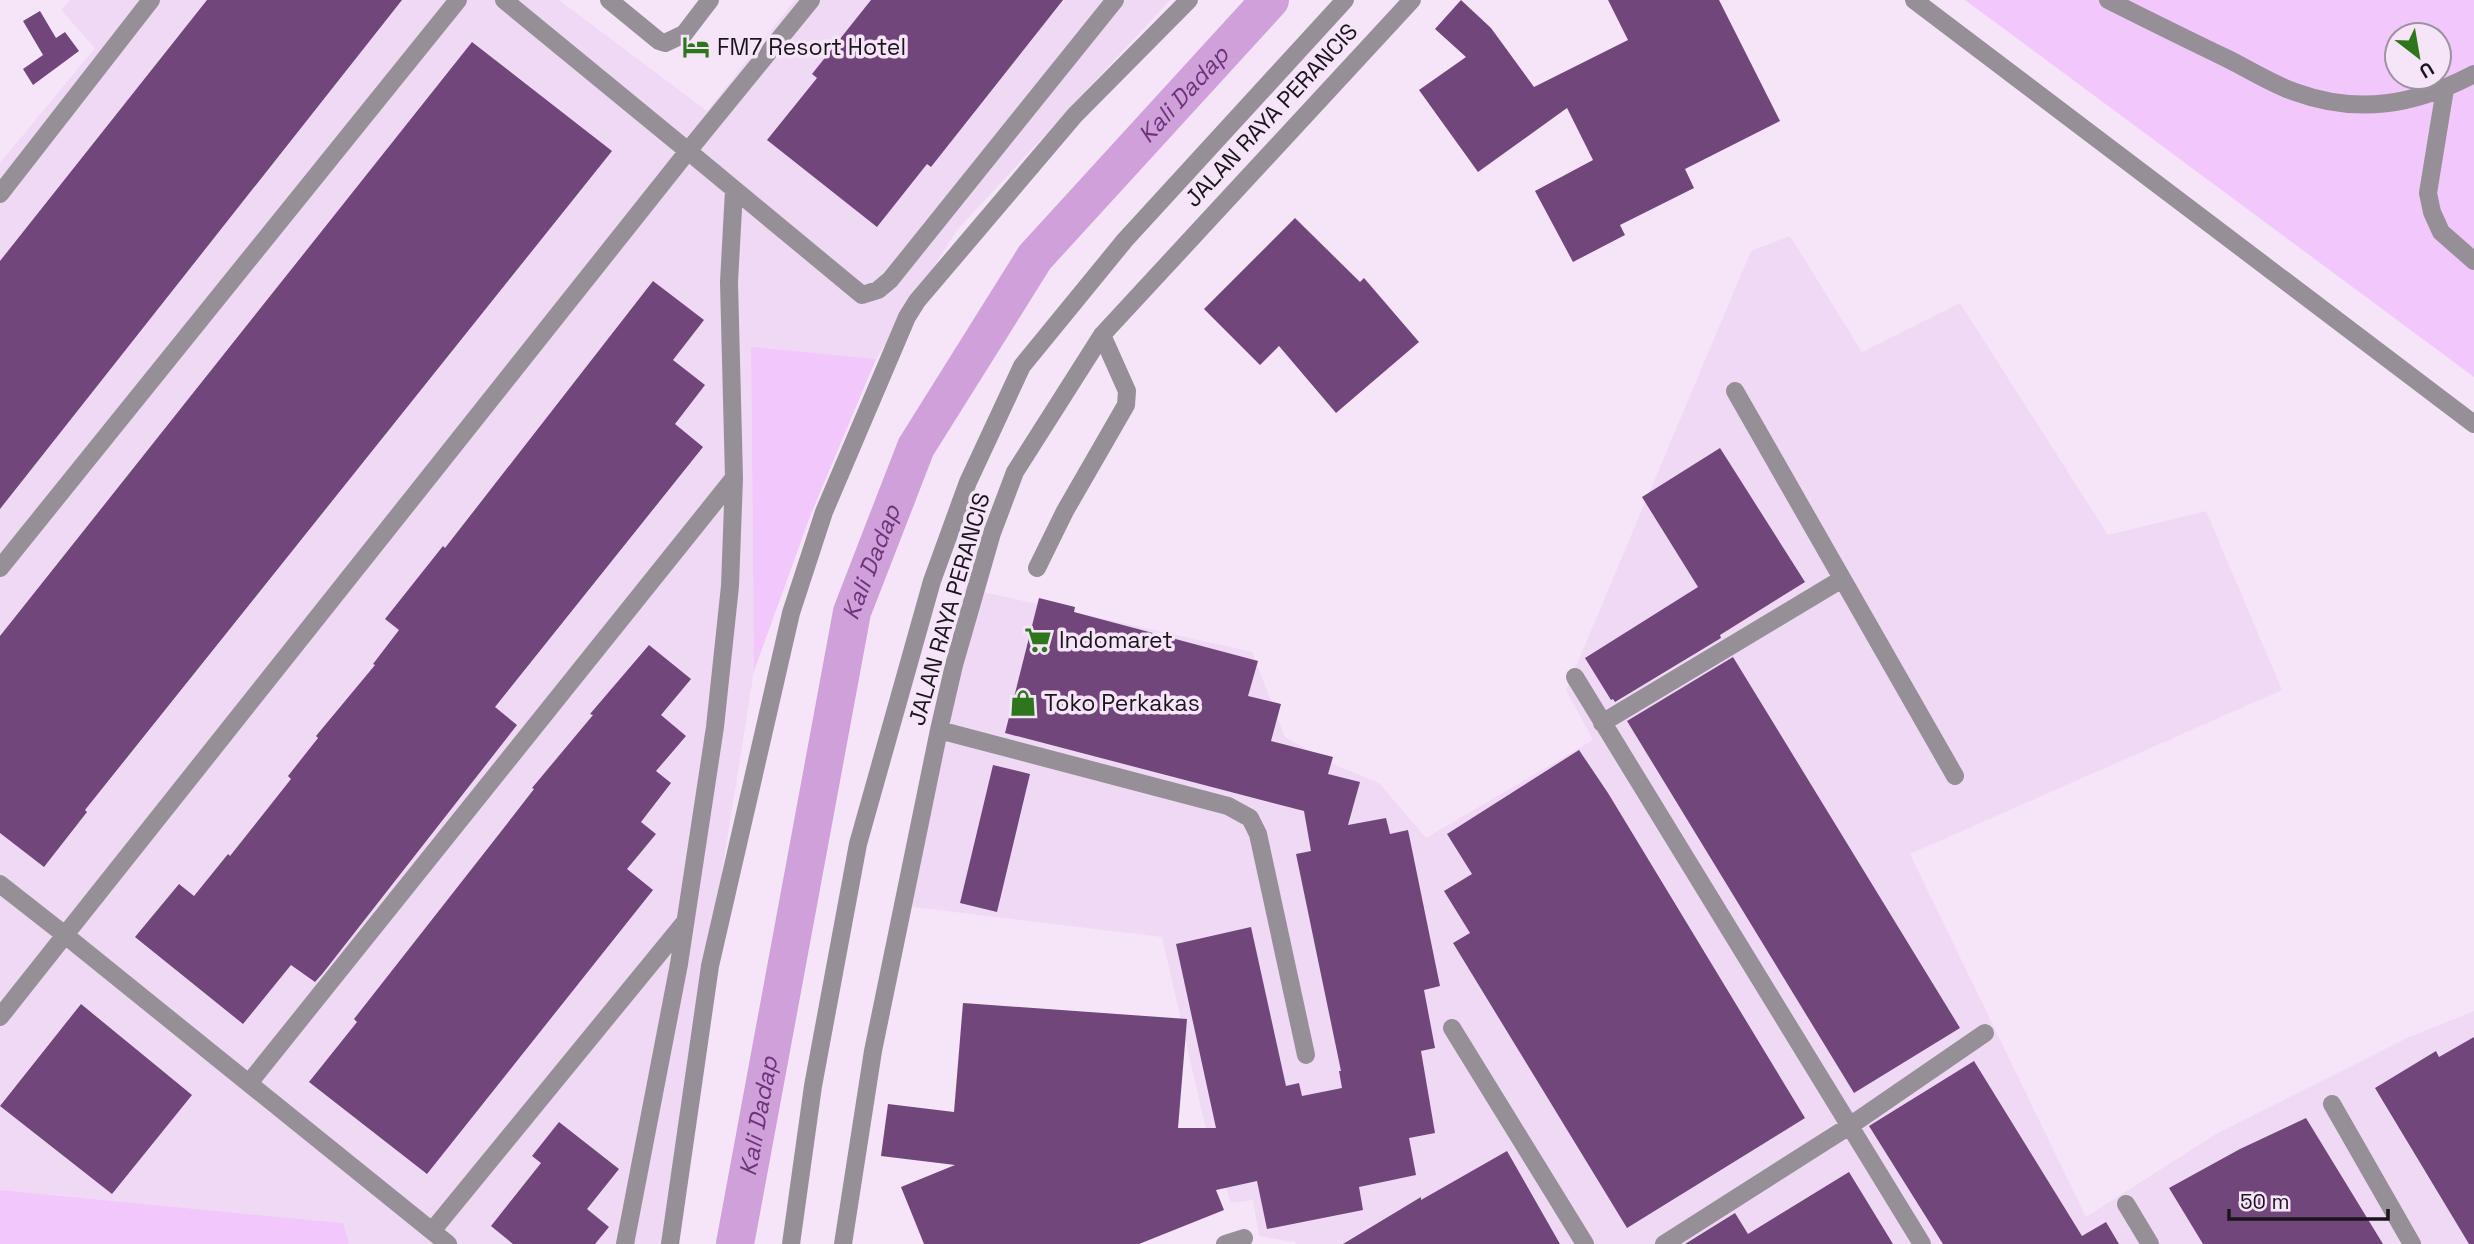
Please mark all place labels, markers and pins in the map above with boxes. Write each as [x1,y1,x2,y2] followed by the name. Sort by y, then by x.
[681,32,711,62] hotel icon: FM7 Resort Hotel
[717,32,906,62] place label: FM7 Resort Hotel
[1023,625,1053,655] supermarket icon: Indomaret
[1059,625,1173,655] place label: Indomaret
[1008,688,1038,718] shop icon: Toko Perkakas
[1044,688,1200,718] place label: Toko Perkakas

